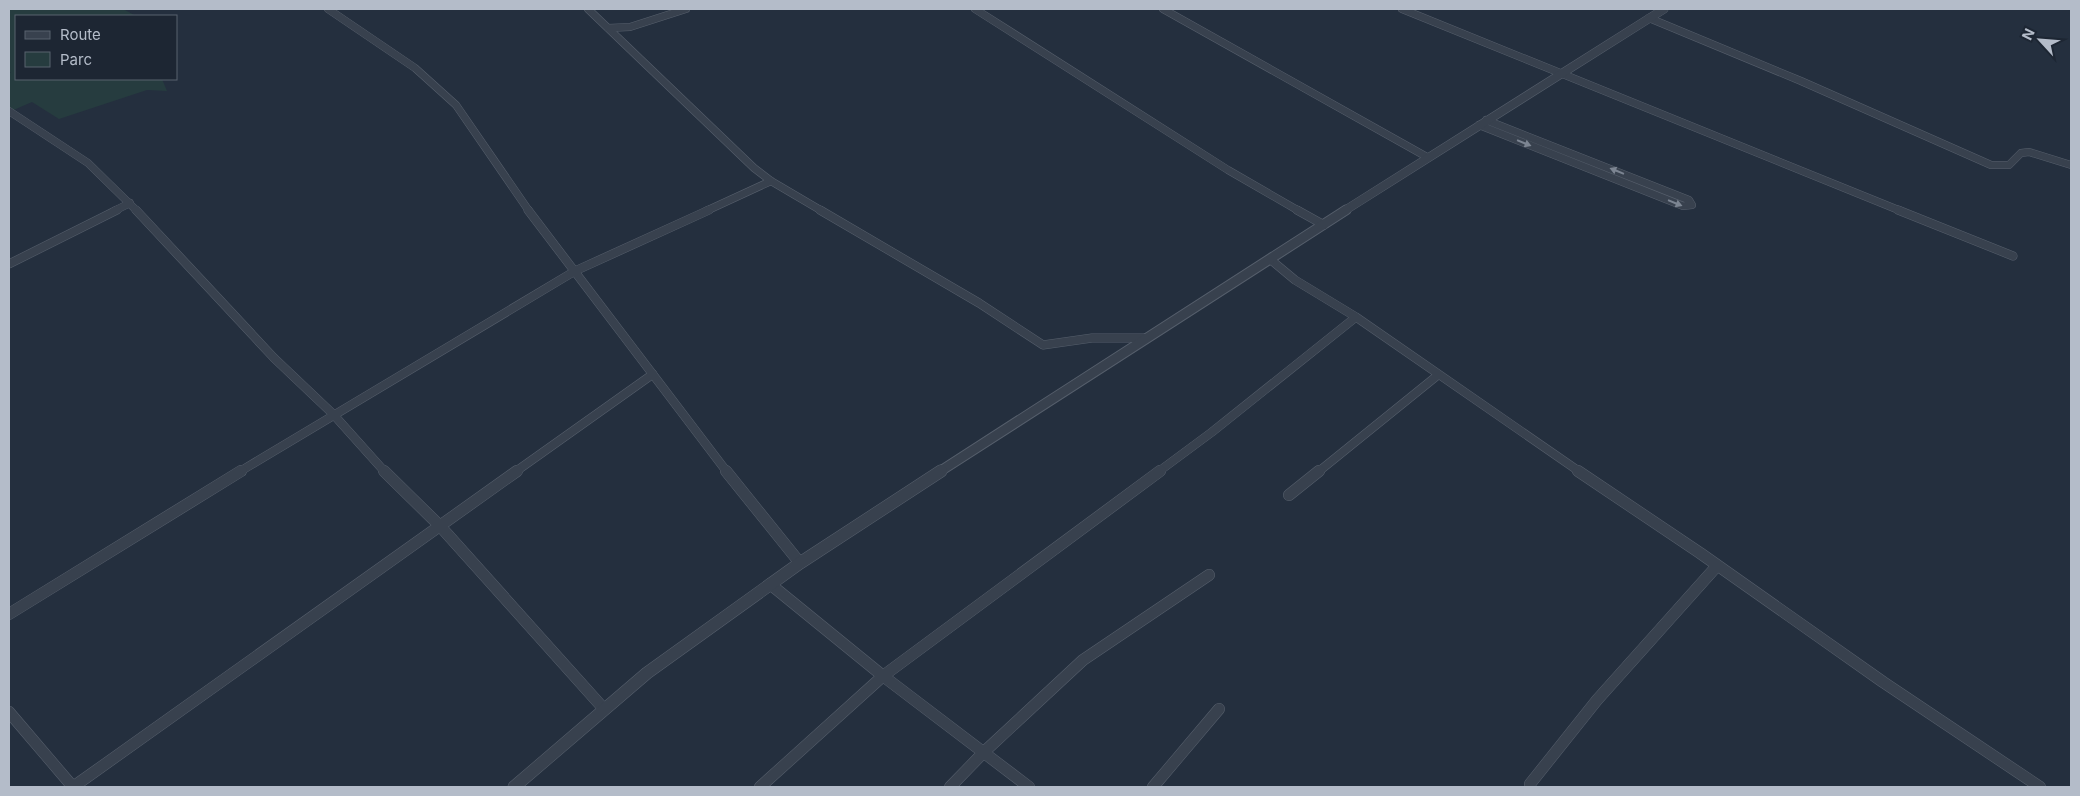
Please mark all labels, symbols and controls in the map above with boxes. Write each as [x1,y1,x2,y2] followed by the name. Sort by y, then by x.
[15,15,178,80] legend
[2015,15,2065,65] north arrow
[60,25,101,44] text: Route
[2018,26,2038,43] text: N
[60,50,92,69] text: Parc
[1517,139,1532,147] one-way arrow
[1610,167,1624,175] one-way arrow
[1668,199,1683,207] one-way arrow

